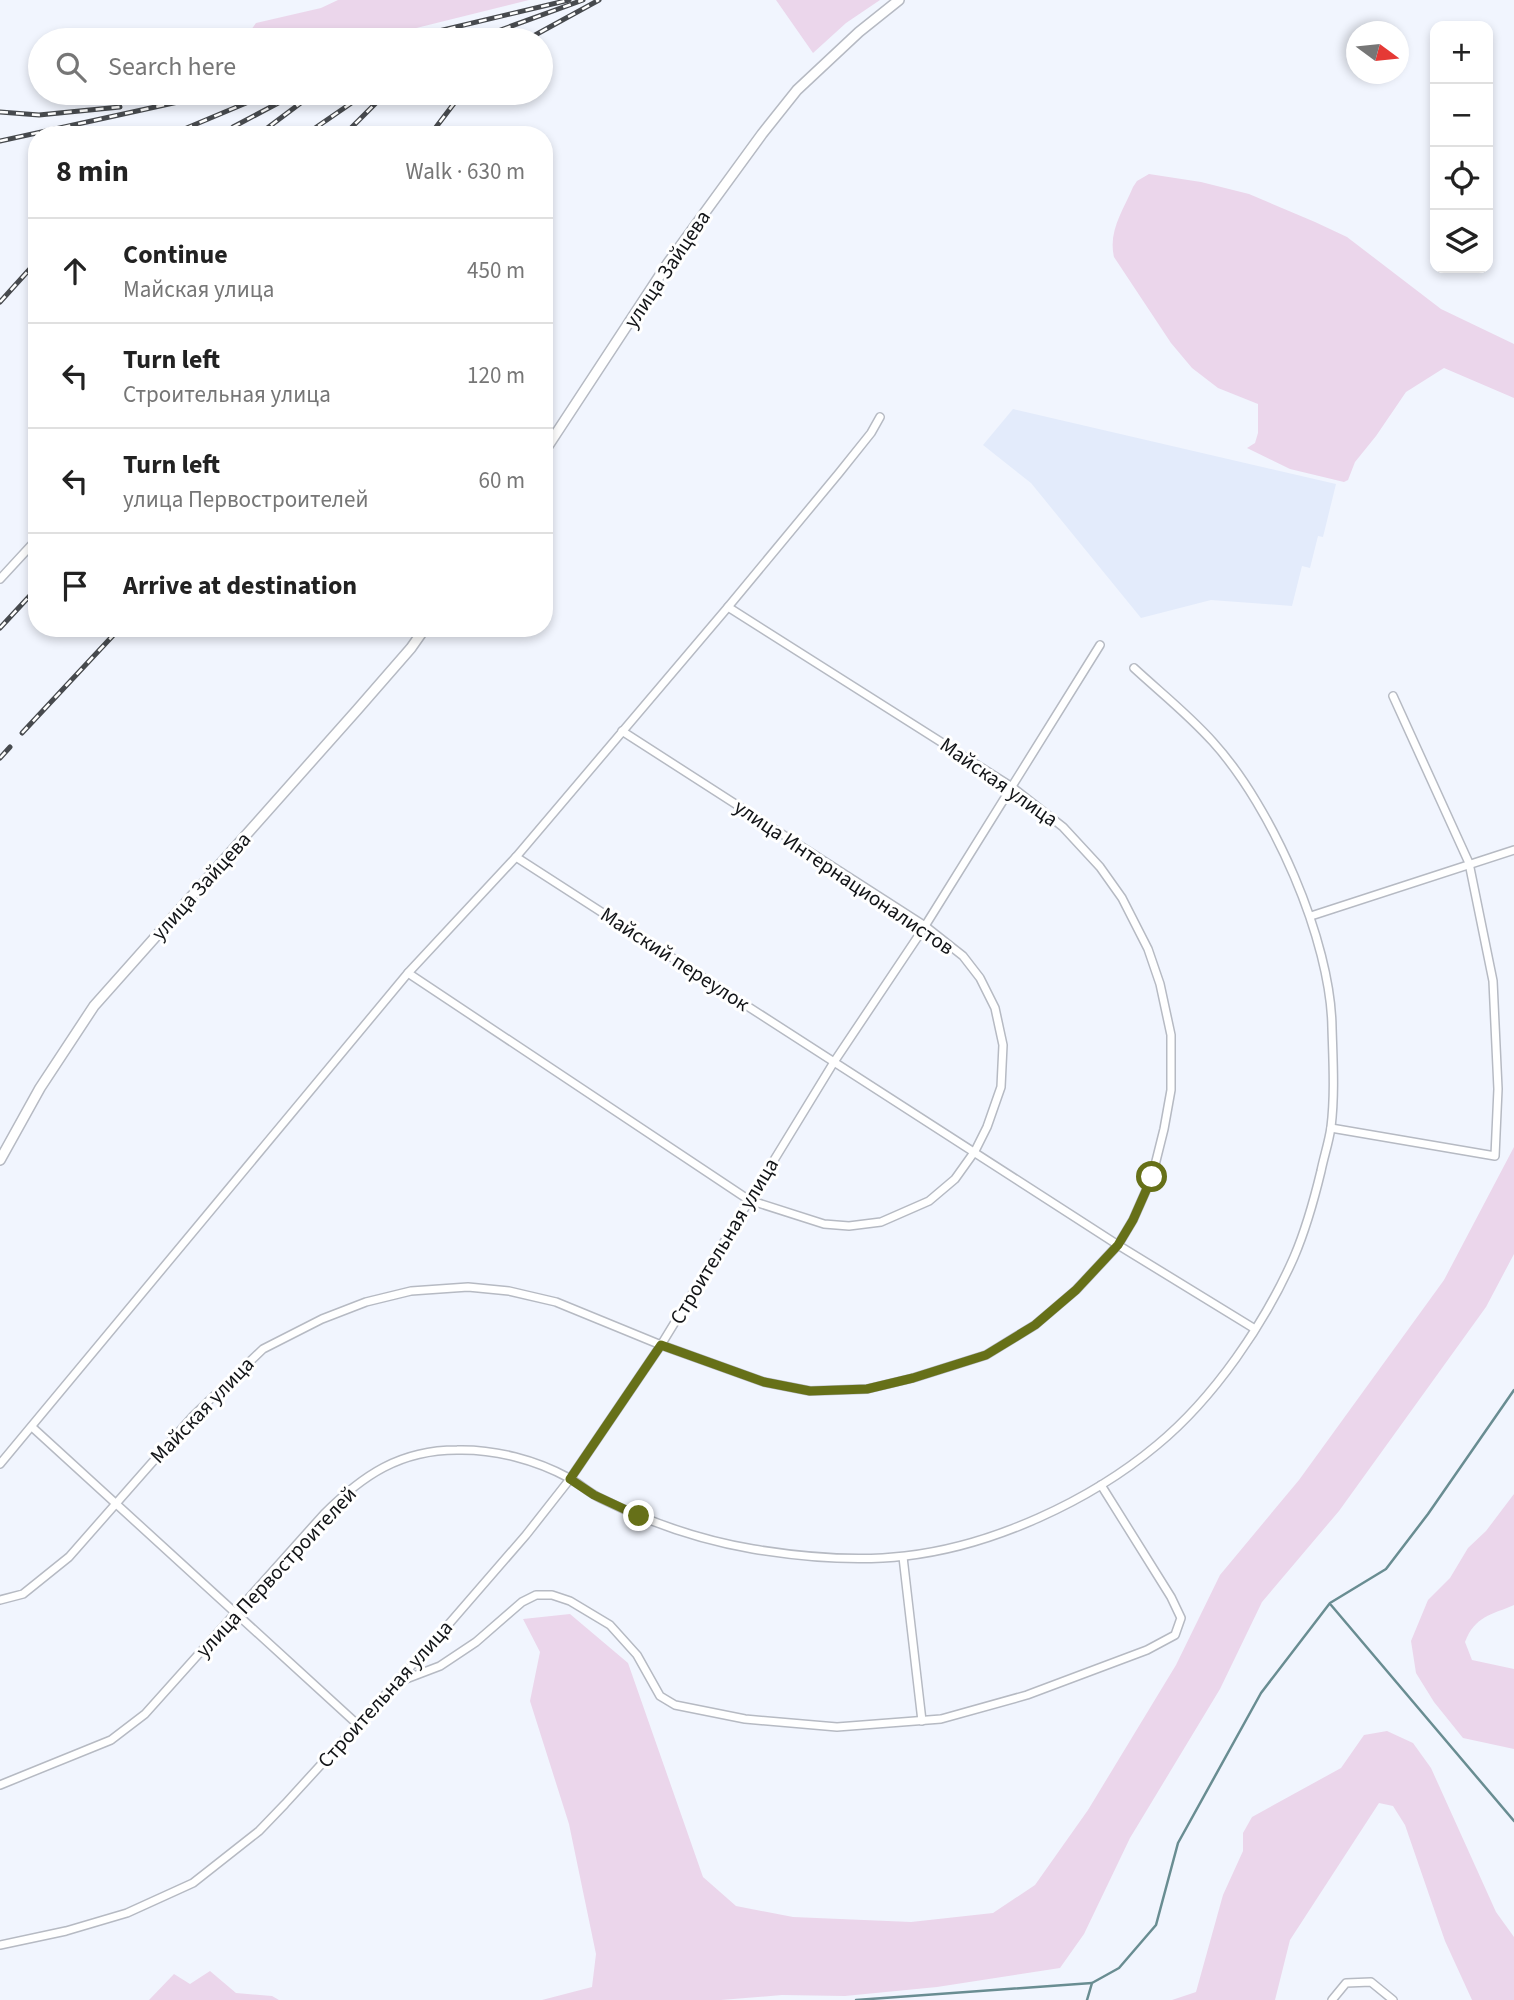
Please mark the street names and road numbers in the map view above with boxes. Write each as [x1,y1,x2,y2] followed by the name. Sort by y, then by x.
[616,204,718,334] street label: улица Зайцева
[934,730,1064,834] street label: Майская улица
[728,792,960,962] street label: улица Интернационалистов
[144,825,258,947] street label: улица Зайцева
[595,899,756,1019] street label: Майский переулок
[662,1152,786,1330] street label: Строительная улица
[143,1350,261,1470] street label: Майская улица
[189,1480,363,1664] street label: улица Первостроителей
[310,1613,460,1775] street label: Строительная улица

